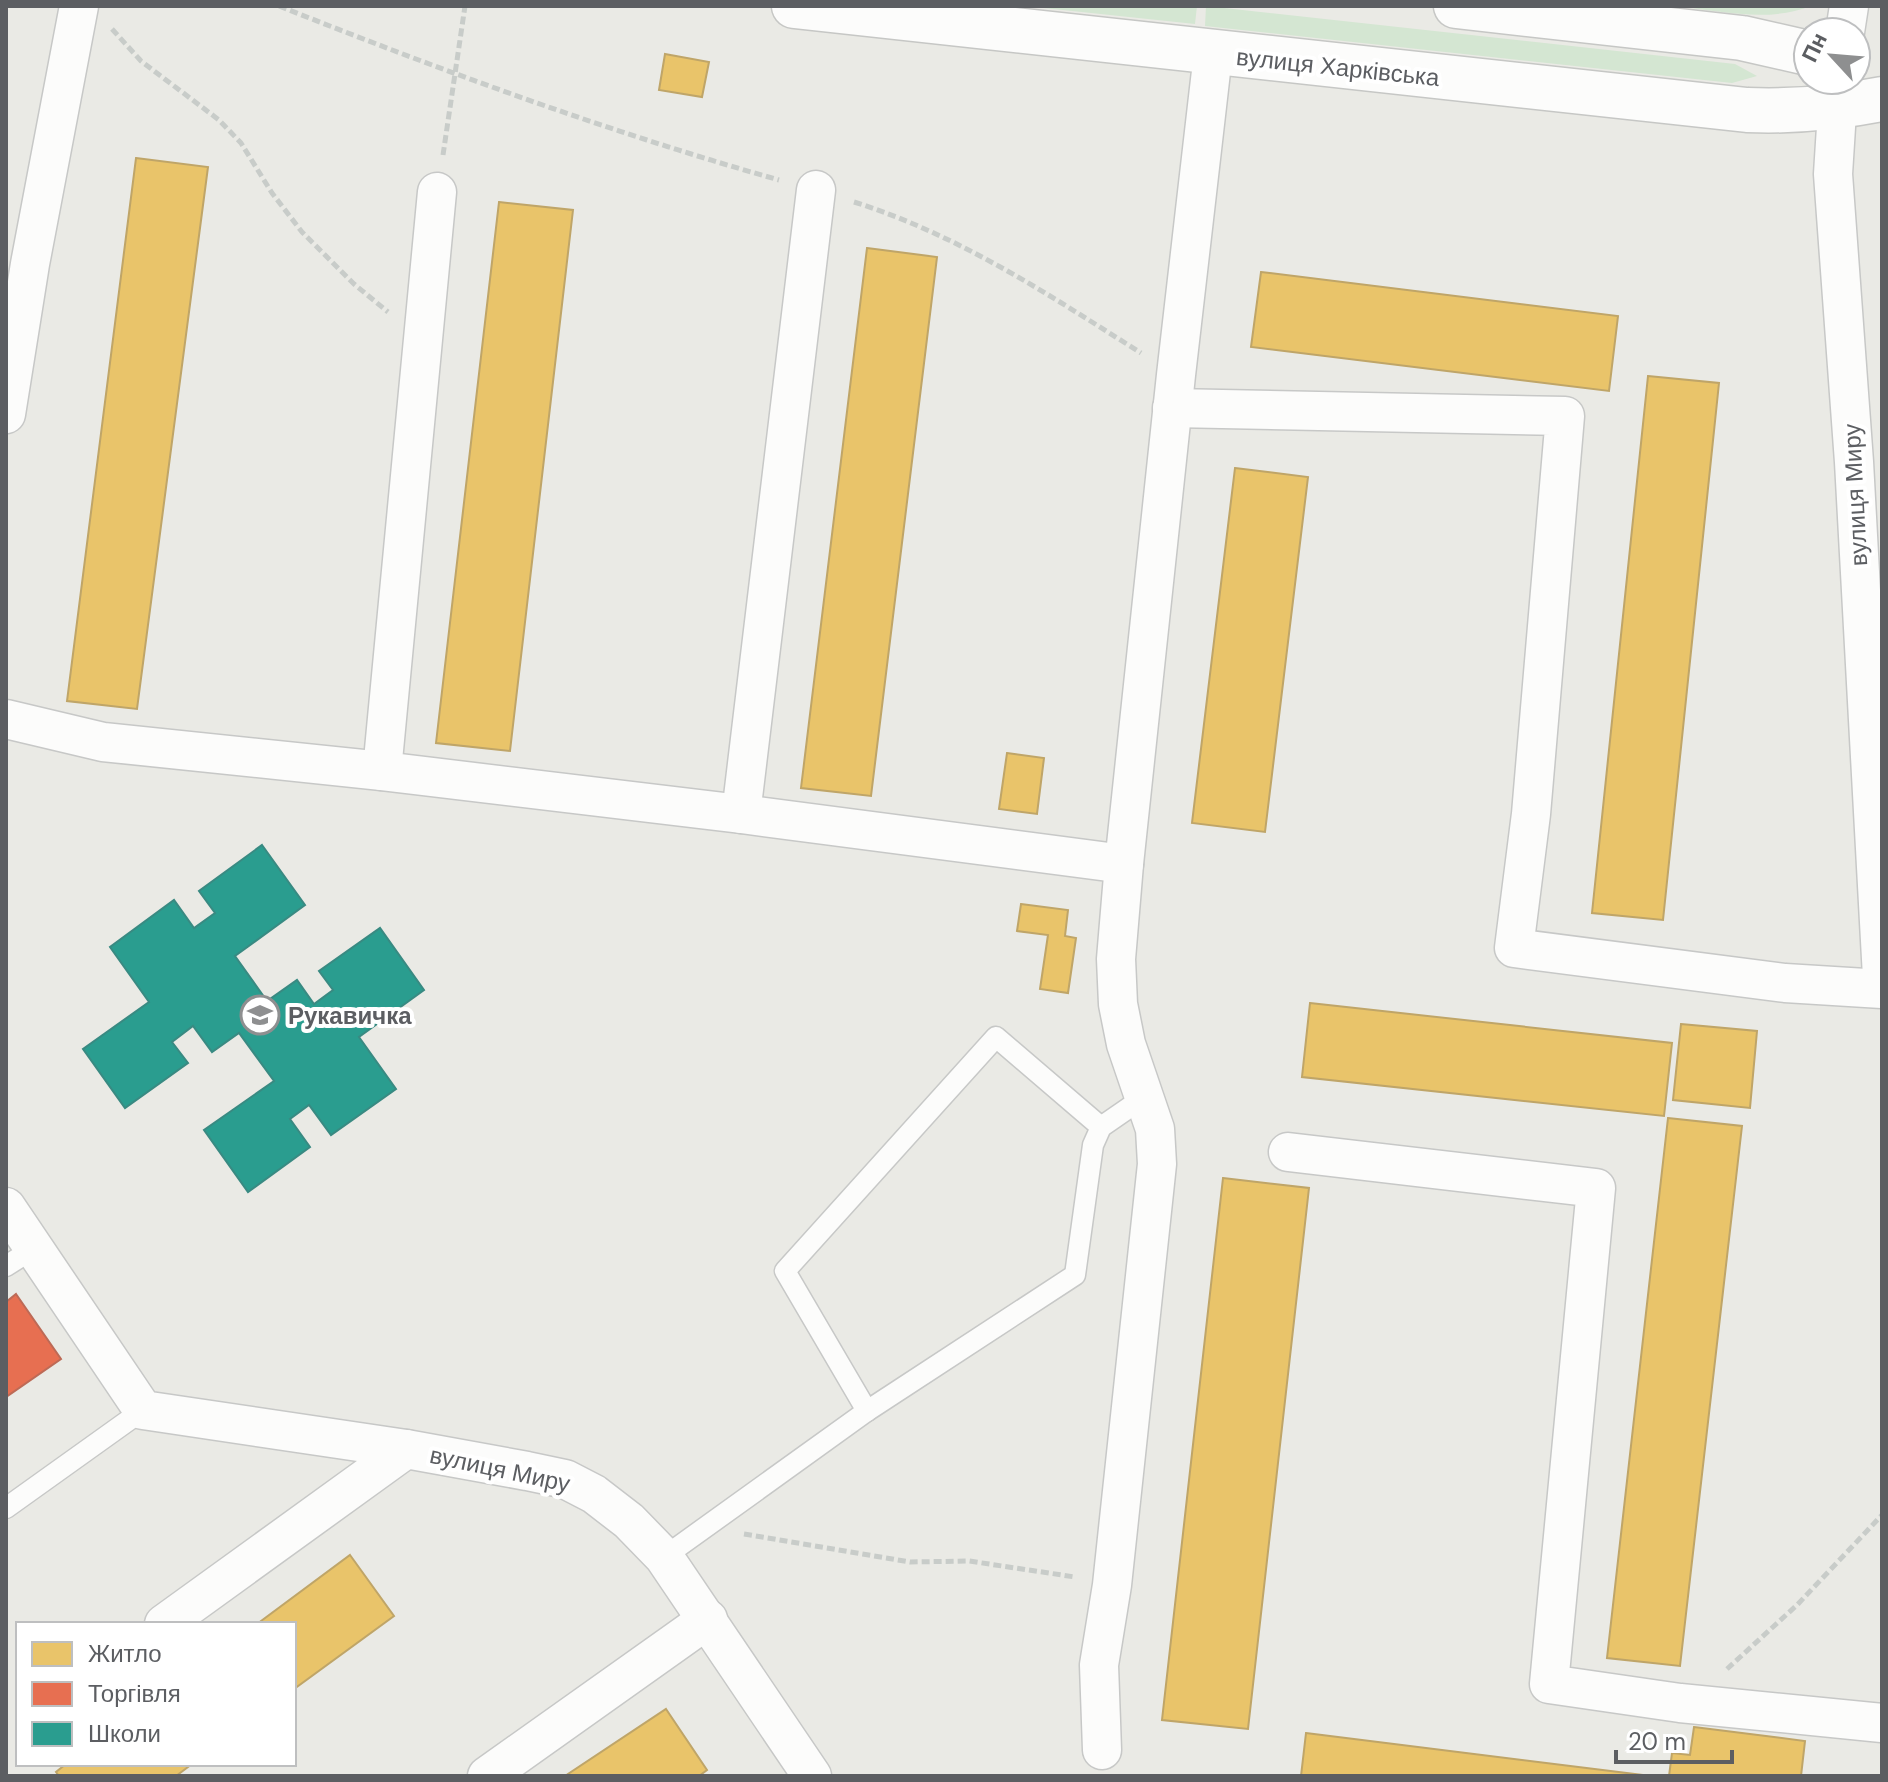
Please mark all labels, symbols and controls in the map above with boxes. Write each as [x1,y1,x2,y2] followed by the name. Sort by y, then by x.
[1792,16,1872,96] north arrow
[1795,28,1834,67] text: Пн
[1235,41,1442,93] street label: вулиця Харківська
[1836,423,1874,567] street label: вулиця Миру
[239,994,281,1036] school or university icon: Рукавичка
[288,1000,412,1031] place label: Рукавичка
[427,1439,573,1499] street label: вулиця Миру
[16,1622,296,1766] legend
[88,1638,162,1669] text: Житло
[88,1678,181,1709] text: Торгівля
[1616,1714,1732,1764] scale bar
[88,1718,161,1749] text: Школи
[1628,1726,1686,1757] text: 20 m

